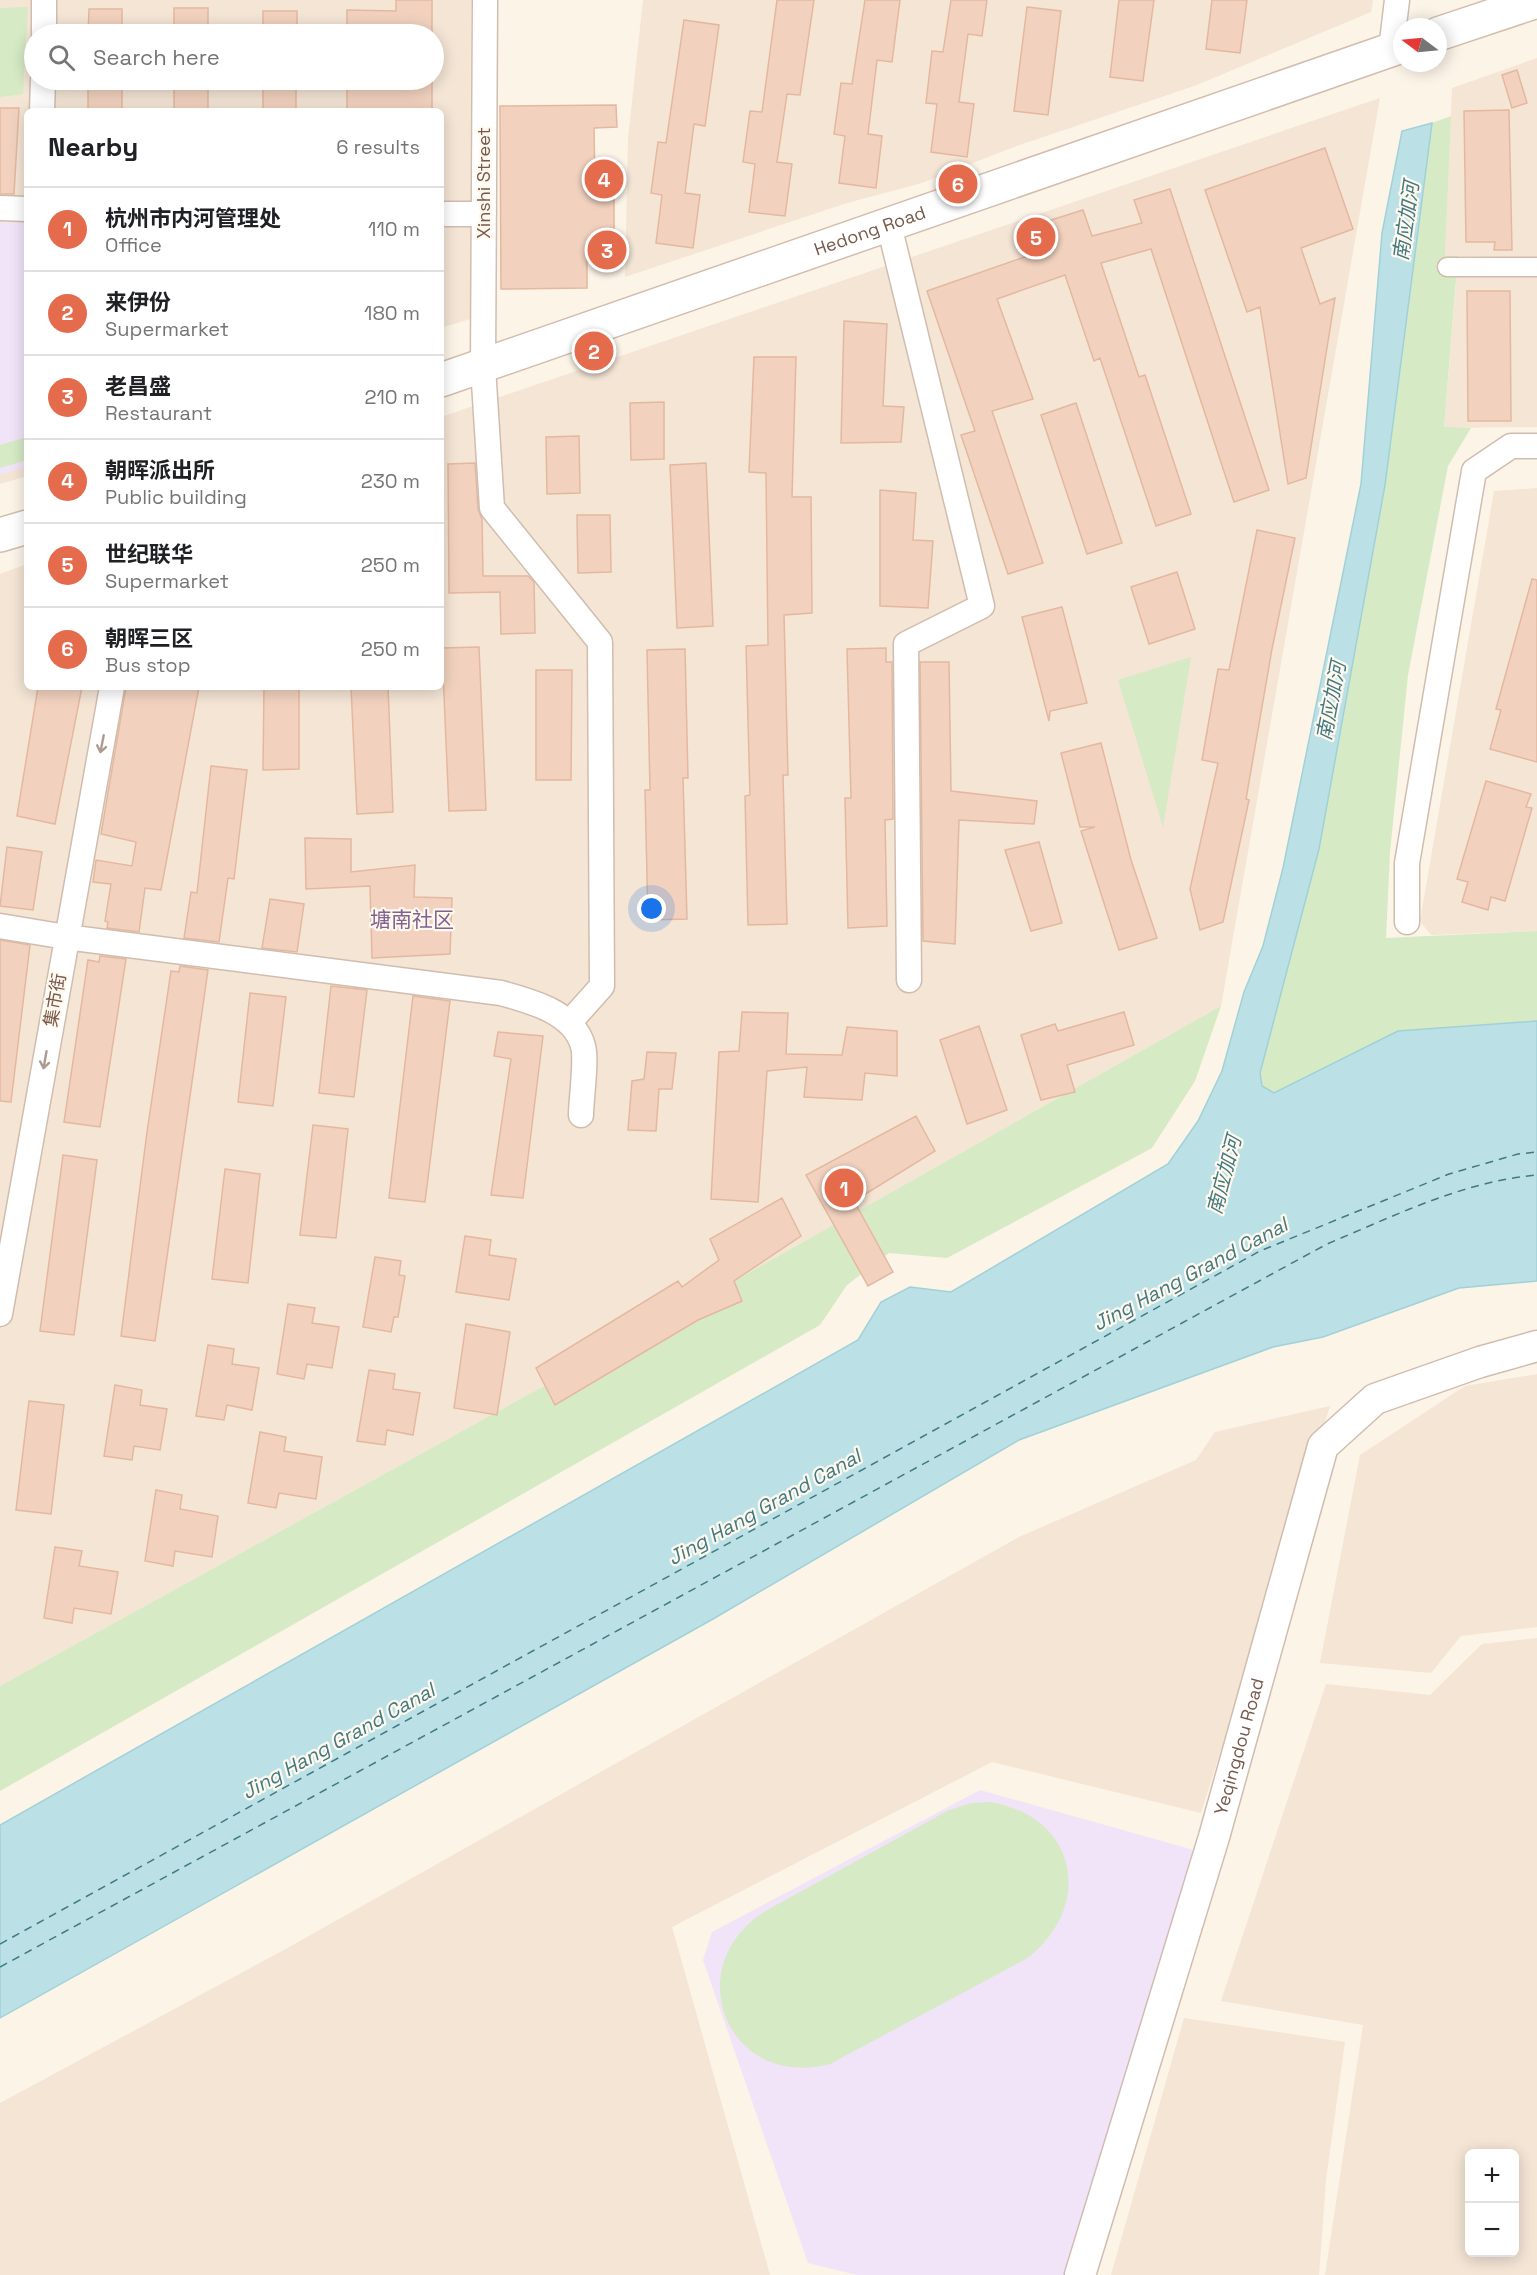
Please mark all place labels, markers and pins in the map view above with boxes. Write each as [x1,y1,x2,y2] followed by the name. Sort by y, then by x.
[584,156,624,201] pin: 4
[938,162,978,207] pin: 6
[1016,214,1056,260] pin: 5
[588,228,626,272] pin: 3
[574,328,614,374] pin: 2
[824,1166,864,1210] pin: 1

